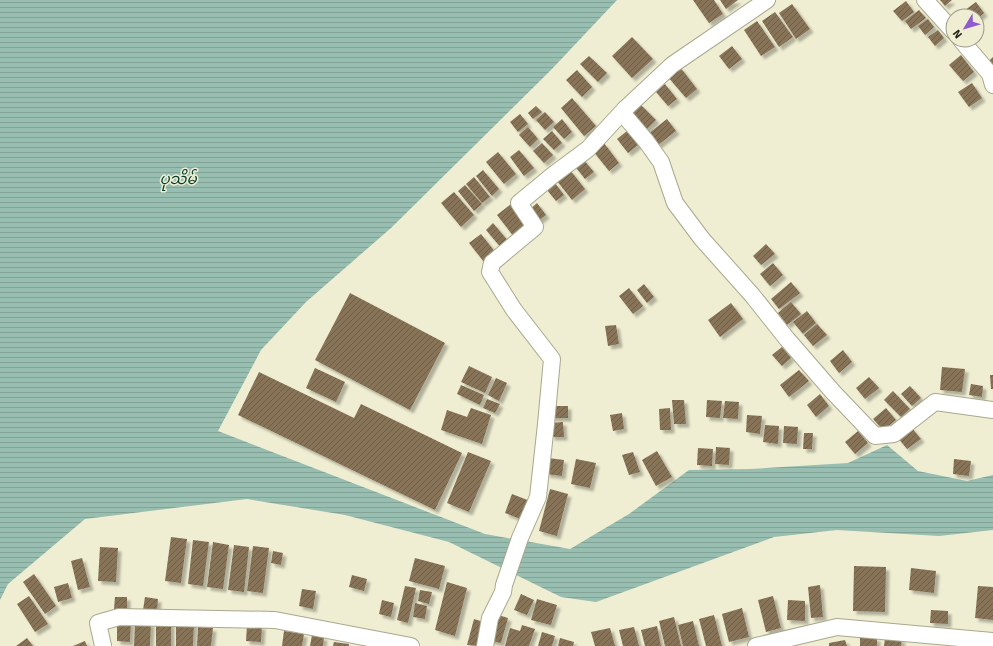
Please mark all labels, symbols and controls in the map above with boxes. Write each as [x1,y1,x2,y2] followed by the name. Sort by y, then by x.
[945,8,985,48] north arrow
[950,27,965,41] text: N
[159,168,198,191] water label: ပုသိမ်

